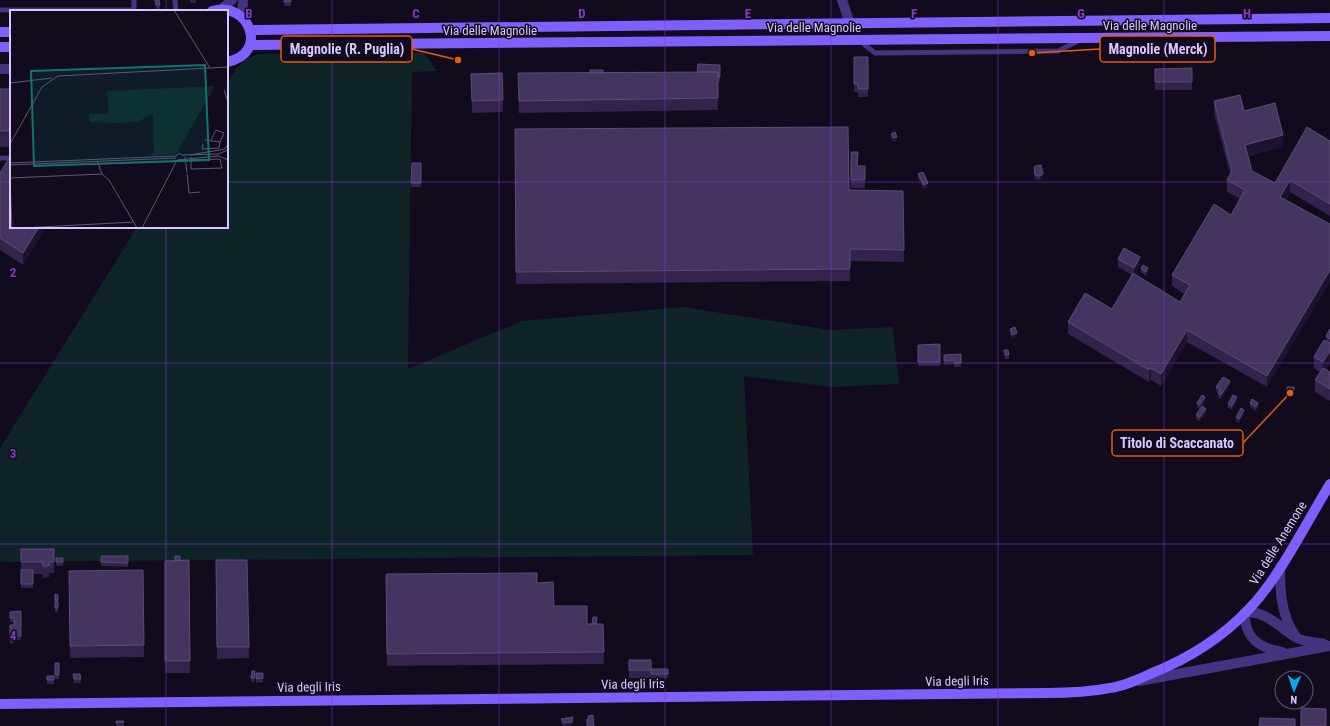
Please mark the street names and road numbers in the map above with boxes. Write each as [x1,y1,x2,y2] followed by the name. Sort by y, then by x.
[1103,18,1197,33] street label: Via delle Magnolie
[767,20,861,35] street label: Via delle Magnolie
[443,23,537,38] street label: Via delle Magnolie
[1246,498,1310,588] street label: Via delle Anemone
[925,673,989,689] street label: Via degli Iris
[601,676,665,692] street label: Via degli Iris
[277,679,341,695] street label: Via degli Iris

